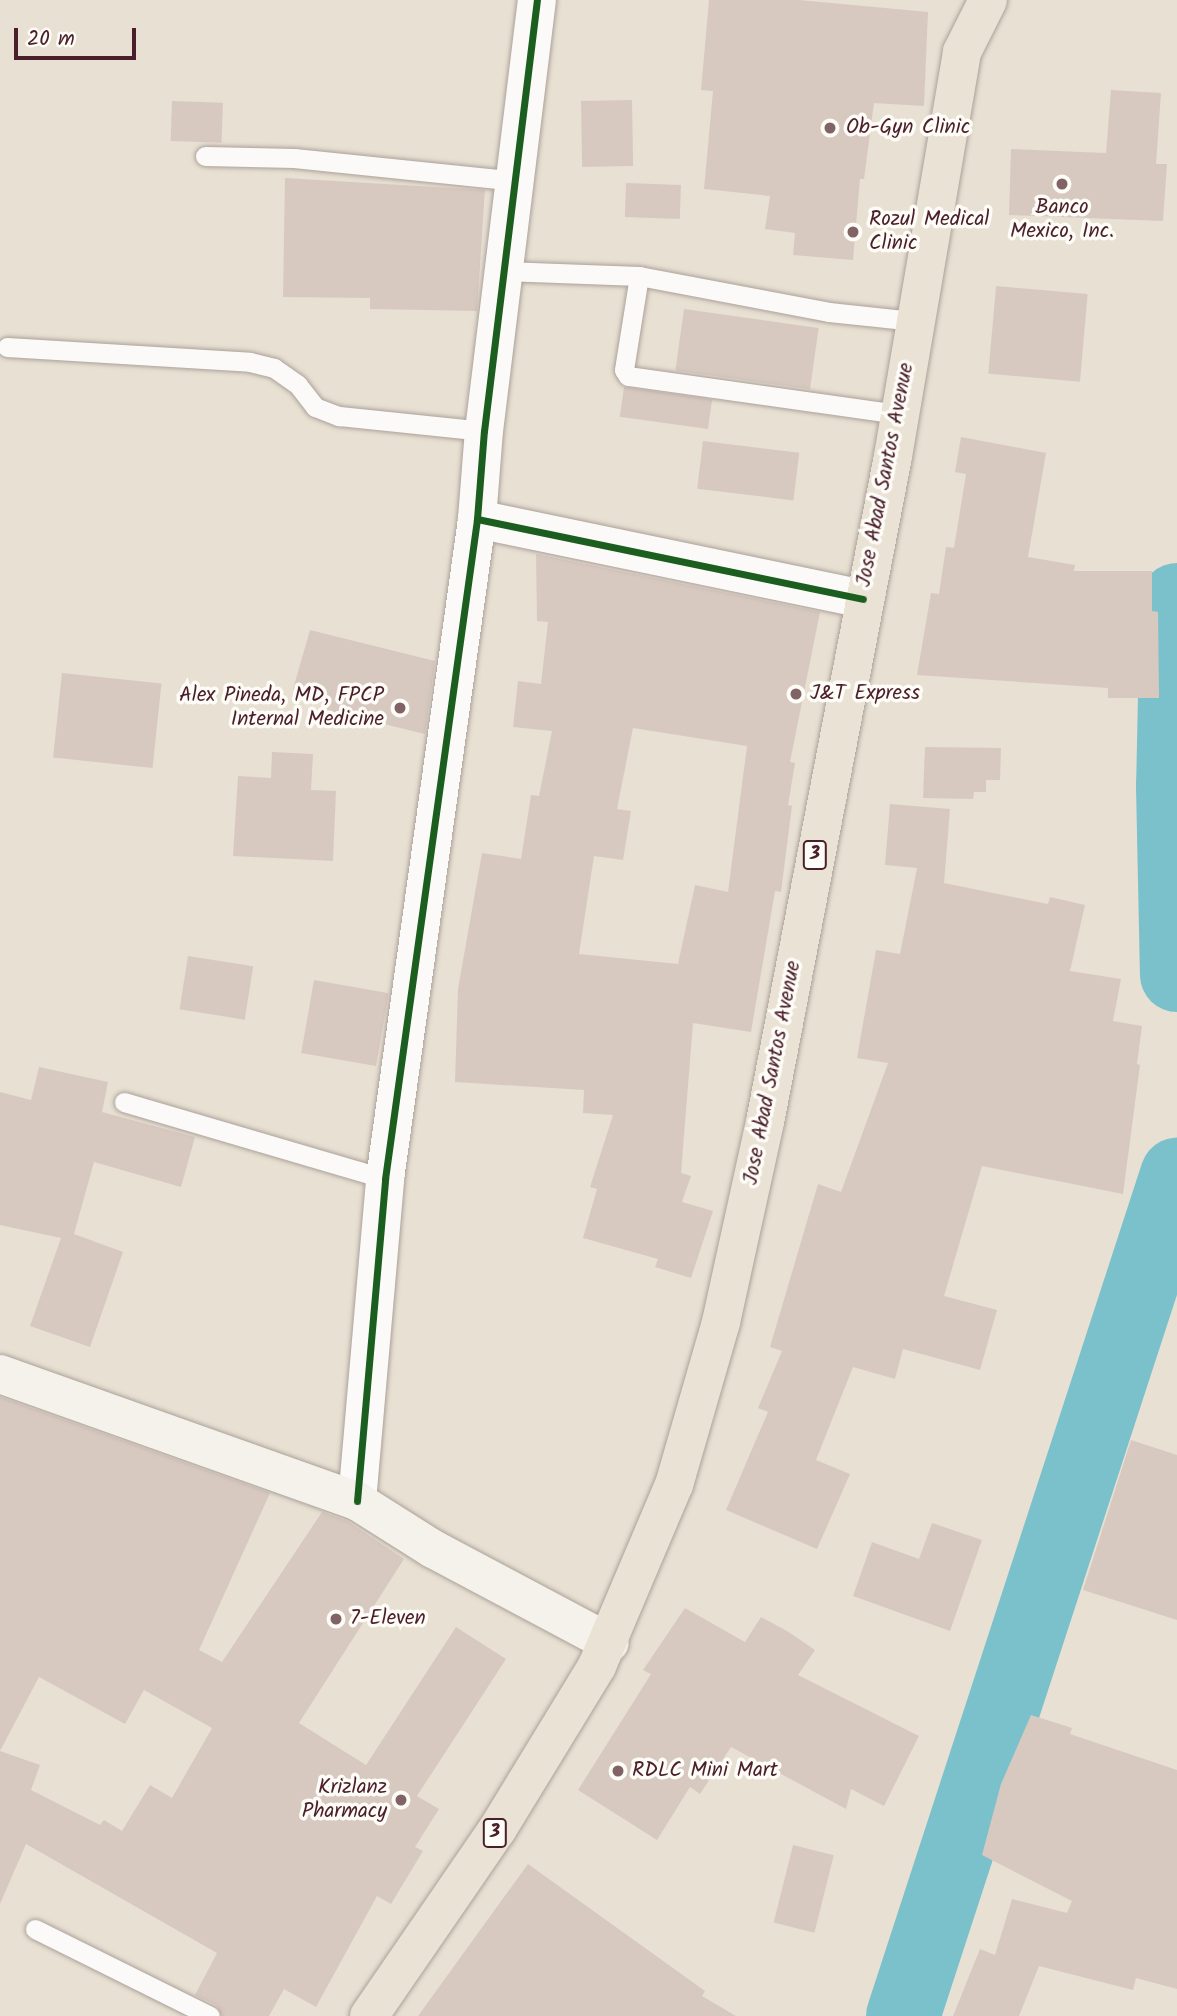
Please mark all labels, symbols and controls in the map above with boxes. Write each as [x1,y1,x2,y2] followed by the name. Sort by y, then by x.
[18,14,140,58] scale bar
[27,23,75,56] text: 20 m
[846,115,970,141] place label: Ob-Gyn Clinic
[820,118,840,138] marker: Ob-Gyn Clinic
[1054,176,1070,192] marker: Banco Mexico, Inc.
[1010,195,1114,245] place label: Banco Mexico, Inc.
[869,207,990,257] place label: Rozul Medical Clinic
[843,222,863,242] marker: Rozul Medical Clinic
[852,361,920,589] street label: Jose Abad Santos Avenue
[810,681,920,707] place label: J&T Express
[179,683,384,733] place label: Alex Pineda, MD, FPCP Internal Medicine
[788,686,804,702] marker: J&T Express
[390,698,410,718] marker: Alex Pineda, MD, FPCP Internal Medicine
[803,840,827,870] road number: 3
[739,959,807,1187] street label: Jose Abad Santos Avenue
[350,1606,426,1632] place label: 7-Eleven
[328,1611,344,1627] marker: 7-Eleven
[632,1758,778,1784] place label: RDLC Mini Mart
[610,1763,626,1779] marker: RDLC Mini Mart
[302,1775,387,1825] place label: Krizlanz Pharmacy
[393,1792,409,1808] marker: Krizlanz Pharmacy
[483,1817,507,1848] road number: 3

